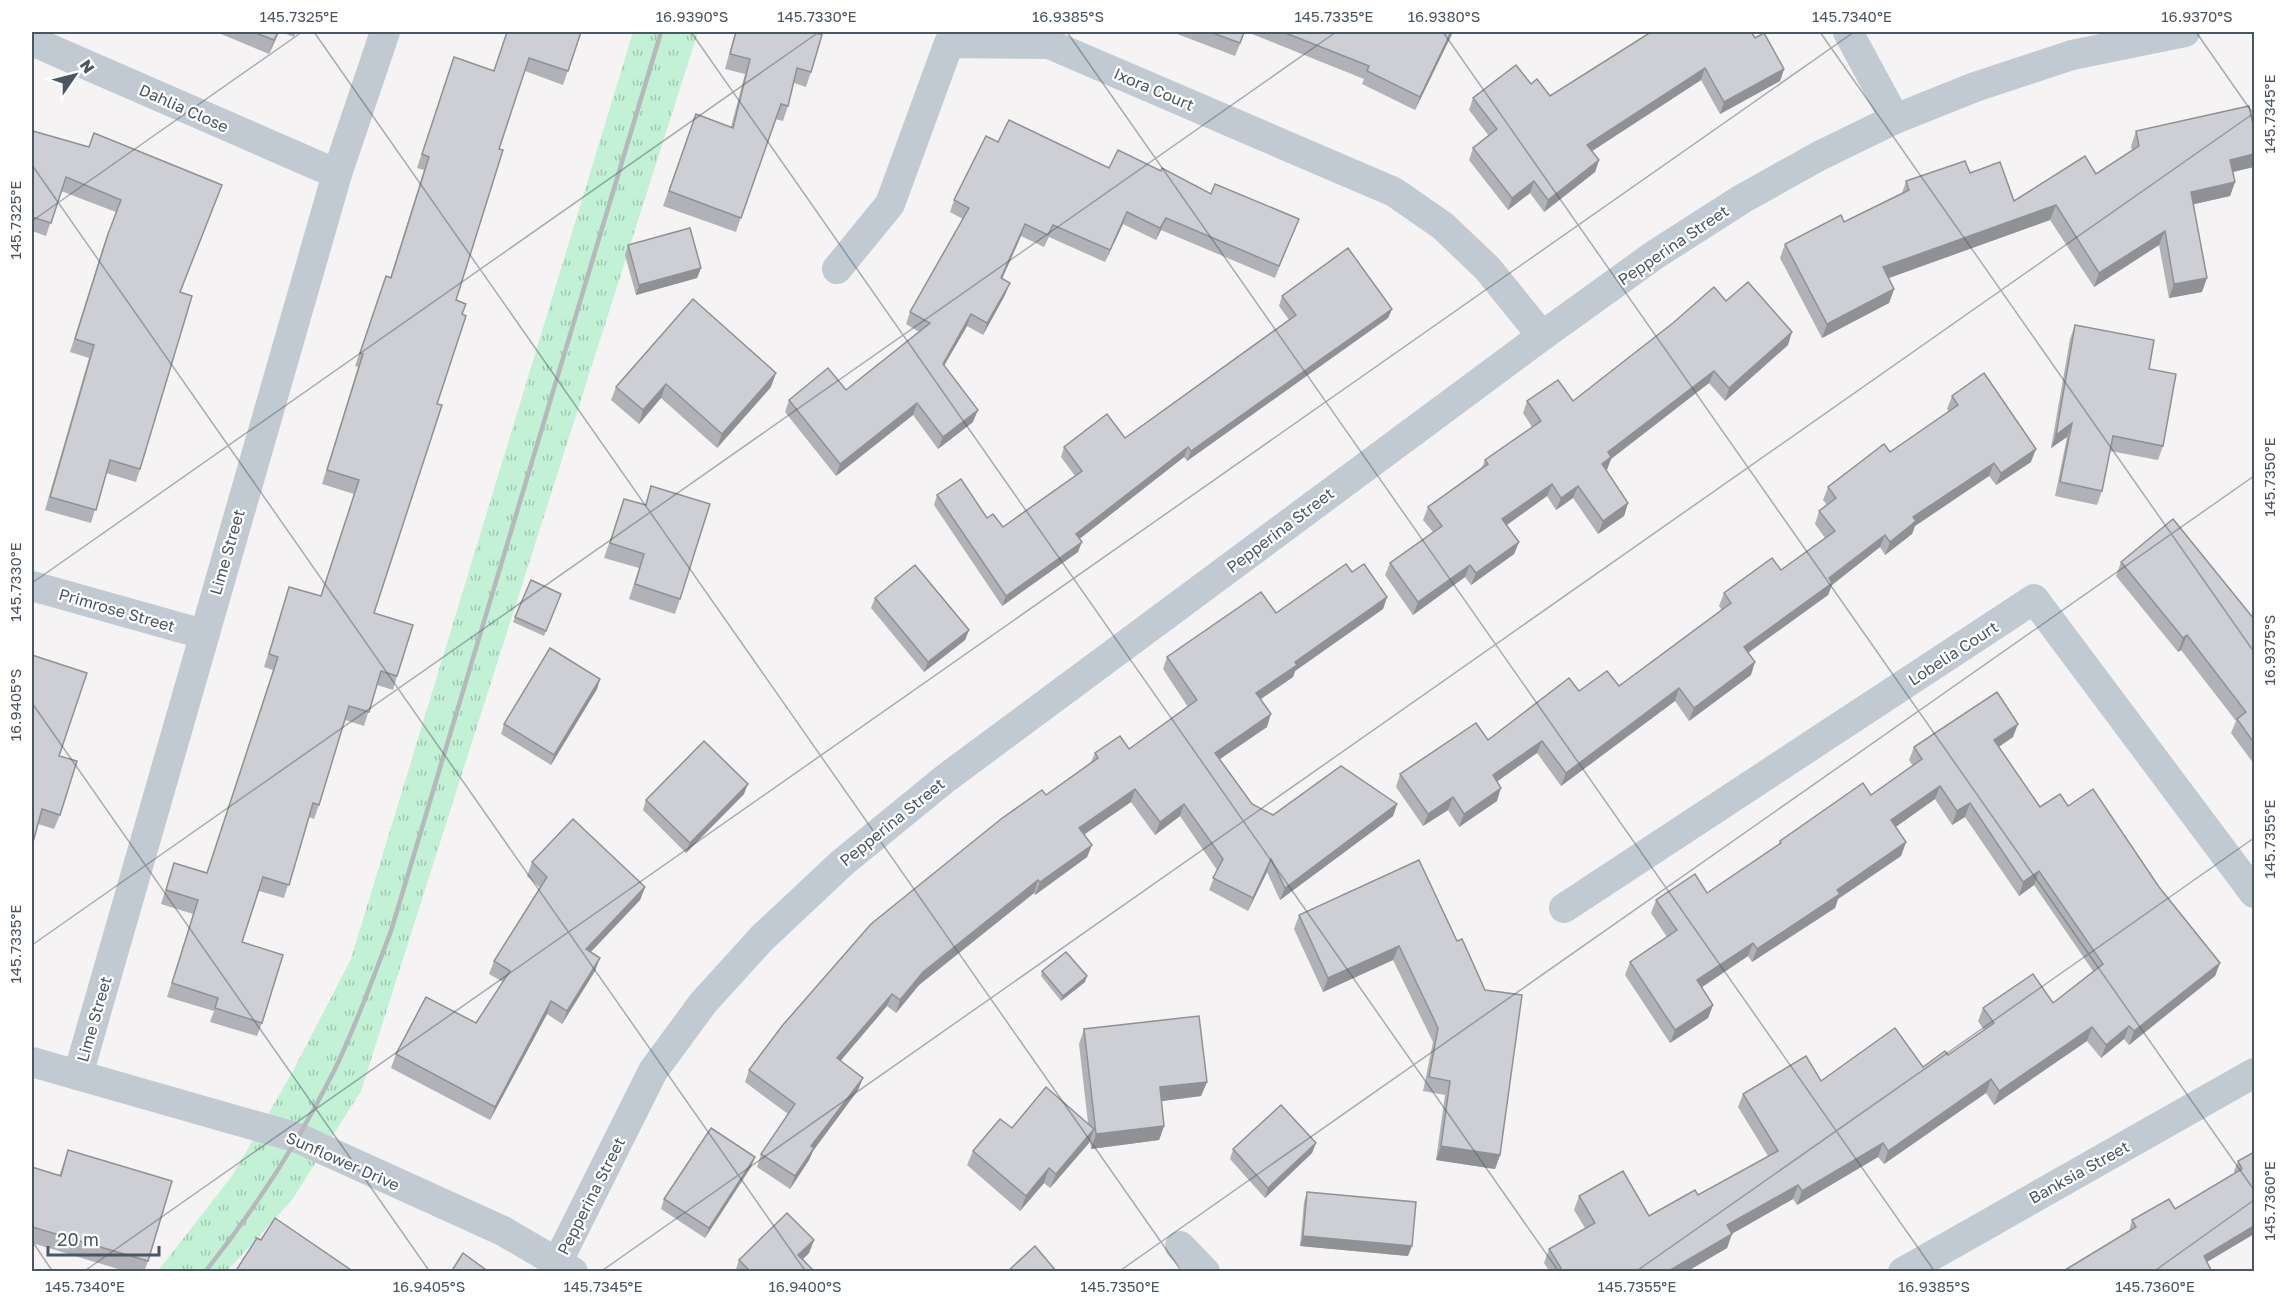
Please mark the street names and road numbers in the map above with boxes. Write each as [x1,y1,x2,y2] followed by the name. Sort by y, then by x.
[1111,63,1197,115] street label: Ixora Court
[136,79,232,137] street label: Dahlia Close
[1614,201,1732,289] street label: Pepperina Street
[1222,483,1338,577] street label: Pepperina Street
[205,507,249,597] street label: Lime Street
[57,584,177,636] street label: Primrose Street
[1904,616,2002,690] street label: Lobelia Court
[835,774,949,870] street label: Pepperina Street
[72,974,116,1064] street label: Lime Street
[283,1127,403,1195] street label: Sunflower Drive
[553,1134,629,1258] street label: Pepperina Street
[2025,1136,2133,1208] street label: Banksia Street

